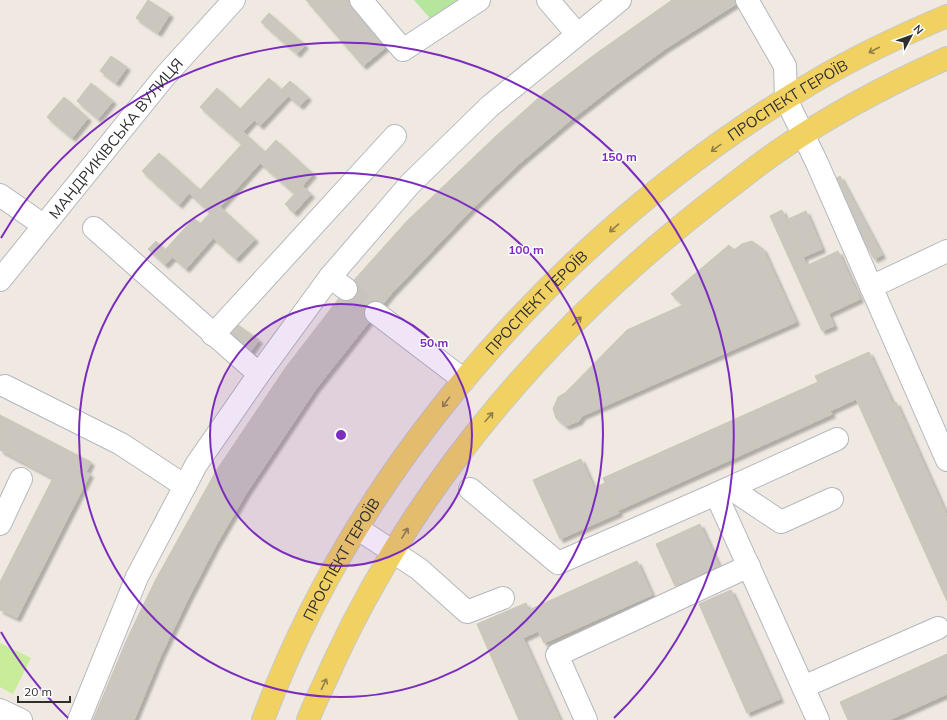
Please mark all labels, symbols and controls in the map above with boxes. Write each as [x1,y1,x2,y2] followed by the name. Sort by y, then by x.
[891,16,931,56] north arrow
[911,22,927,37] text: N
[868,47,880,55] one-way arrow
[44,54,187,222] street label: МАНДРИКІВСЬКА ВУЛИЦЯ
[724,55,851,144] street label: ПРОСПЕКТ ГЕРОЇВ
[710,144,721,152] one-way arrow
[601,149,637,164] text: 150 m
[608,224,619,233] one-way arrow
[508,242,544,257] text: 100 m
[481,246,591,358] street label: ПРОСПЕКТ ГЕРОЇВ
[572,316,582,325] one-way arrow
[420,335,448,350] text: 50 m
[442,396,450,407] one-way arrow
[485,411,494,422] one-way arrow
[334,428,348,442] centre of rings
[298,494,383,624] street label: ПРОСПЕКТ ГЕРОЇВ
[401,528,409,539] one-way arrow
[18,678,70,704] scale bar
[321,679,328,691] one-way arrow
[24,684,52,699] text: 20 m

